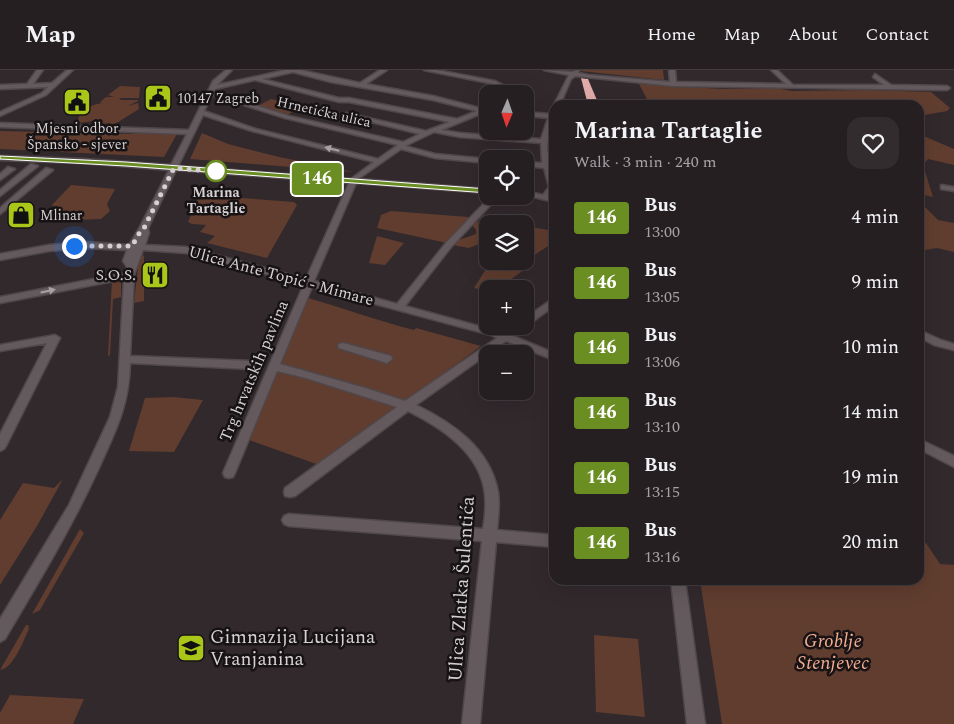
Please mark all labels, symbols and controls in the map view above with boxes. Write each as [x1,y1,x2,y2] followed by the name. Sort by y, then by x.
[25,17,75,53] text: Map
[647,21,696,48] text: Home
[724,21,760,48] text: Map
[788,21,838,48] text: About
[866,21,929,48] text: Contact
[143,83,173,113] public building icon: 10147 Zagreb
[479,85,534,140] north arrow
[479,85,534,400] map controls
[62,87,92,117] public building icon: Mjesni odbor Špansko - sjever
[177,88,259,109] place label: 10147 Zagreb
[275,91,373,133] street label: Hrnetićka ulica
[574,113,762,149] text: Marina Tartaglie
[847,117,899,169] button: heart
[27,118,127,155] place label: Mjesni odbor Špansko - sjever
[324,145,339,153] one-way arrow
[479,150,534,205] button: locate
[574,150,717,174] text: Walk · 3 min · 240 m
[205,160,227,182] marker: Marina Tartaglie
[288,163,346,195] line badge: 146
[302,165,332,192] text: 146
[187,182,245,219] place label: Marina Tartaglie
[644,191,677,220] text: Bus
[6,200,36,230] shop icon: Mlinar
[851,203,899,232] text: 4 min
[586,204,617,231] text: 146
[40,205,83,226] place label: Mlinar
[479,215,534,270] button: layers
[644,220,680,244] text: 13:00
[62,234,87,259] your location
[186,240,376,312] street label: Ulica Ante Topić - Mimare
[644,256,677,285] text: Bus
[140,260,170,290] restaurant icon: S.O.S.
[96,263,136,287] place label: S.O.S.
[851,268,899,297] text: 9 min
[586,269,617,296] text: 146
[479,280,534,335] button: +
[644,285,680,309] text: 13:05
[40,286,56,294] one-way arrow
[213,296,295,445] street label: Trg hrvatskih pavlina
[644,321,677,350] text: Bus
[842,333,899,362] text: 10 min
[586,334,617,361] text: 146
[479,345,534,400] button: −
[644,350,680,374] text: 13:06
[644,386,677,415] text: Bus
[842,398,899,427] text: 14 min
[586,399,617,426] text: 146
[644,415,680,439] text: 13:10
[644,451,677,480] text: Bus
[842,463,899,492] text: 19 min
[586,464,617,491] text: 146
[644,480,680,504] text: 13:15
[441,495,483,683] street label: Ulica Zlatka Šulentića
[644,516,677,545] text: Bus
[842,528,899,557] text: 20 min
[586,529,617,556] text: 146
[644,545,680,569] text: 13:16
[210,623,376,674] place label: Gimnazija Lucijana Vranjanina
[797,627,869,678] park label: Groblje Stenjevec
[176,633,206,663] school or university icon: Gimnazija Lucijana Vranjanina

